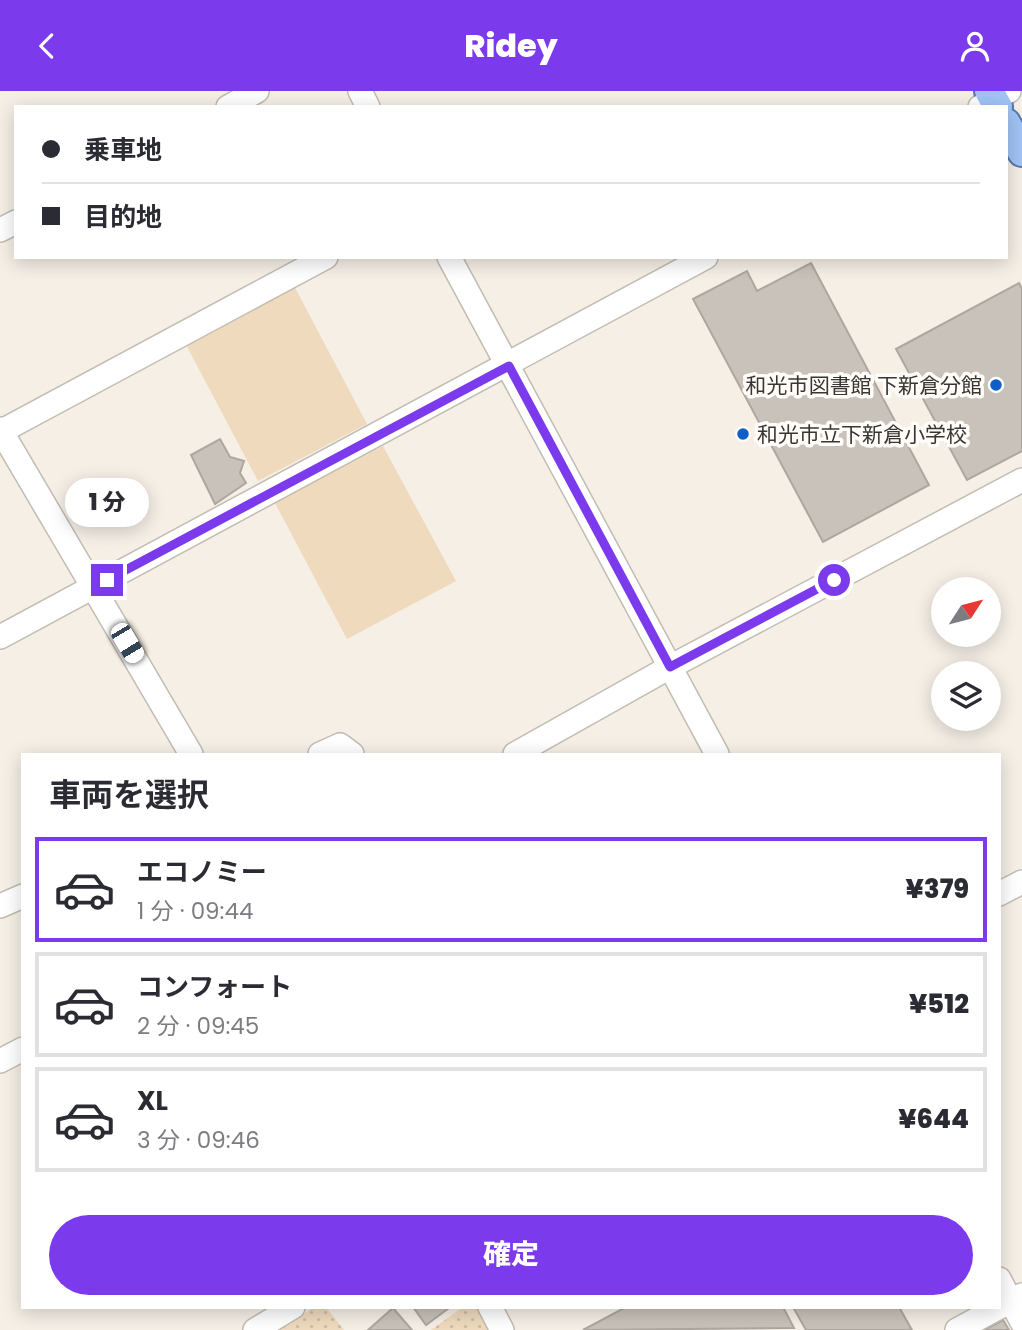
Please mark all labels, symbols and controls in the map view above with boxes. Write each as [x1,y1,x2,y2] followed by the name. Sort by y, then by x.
[464,23,558,68] text: Ridey
[28,27,66,65] icon: back
[956,27,994,65] icon: person
[84,132,162,168] text: 乗車地
[84,199,162,235] text: 目的地
[745,371,982,400] place label: 和光市図書館 下新倉分館
[988,377,1004,393] marker: 和光市図書館 下新倉分館
[757,420,967,449] place label: 和光市立下新倉小学校
[735,426,751,442] marker: 和光市立下新倉小学校
[65,479,149,527] callout: 1 分
[89,486,125,518] text: 1 分
[91,564,123,596] route end
[818,564,850,596] route start
[931,577,1001,647] north arrow
[931,577,1001,731] map controls
[108,620,147,666] car
[931,661,1001,731] button: layers
[49,772,209,817] text: 車両を選択
[137,854,267,890] text: エコノミー
[53,858,116,921] icon: car
[906,871,969,907] text: ¥379
[137,895,253,927] text: 1 分 · 09:44
[137,969,292,1005] text: コンフォート
[53,973,116,1036] icon: car
[909,986,969,1022] text: ¥512
[137,1010,259,1042] text: 2 分 · 09:45
[137,1083,168,1119] text: XL
[53,1088,116,1151] icon: car
[898,1101,969,1137] text: ¥644
[137,1124,260,1156] text: 3 分 · 09:46
[49,1215,973,1295] button: 確定

